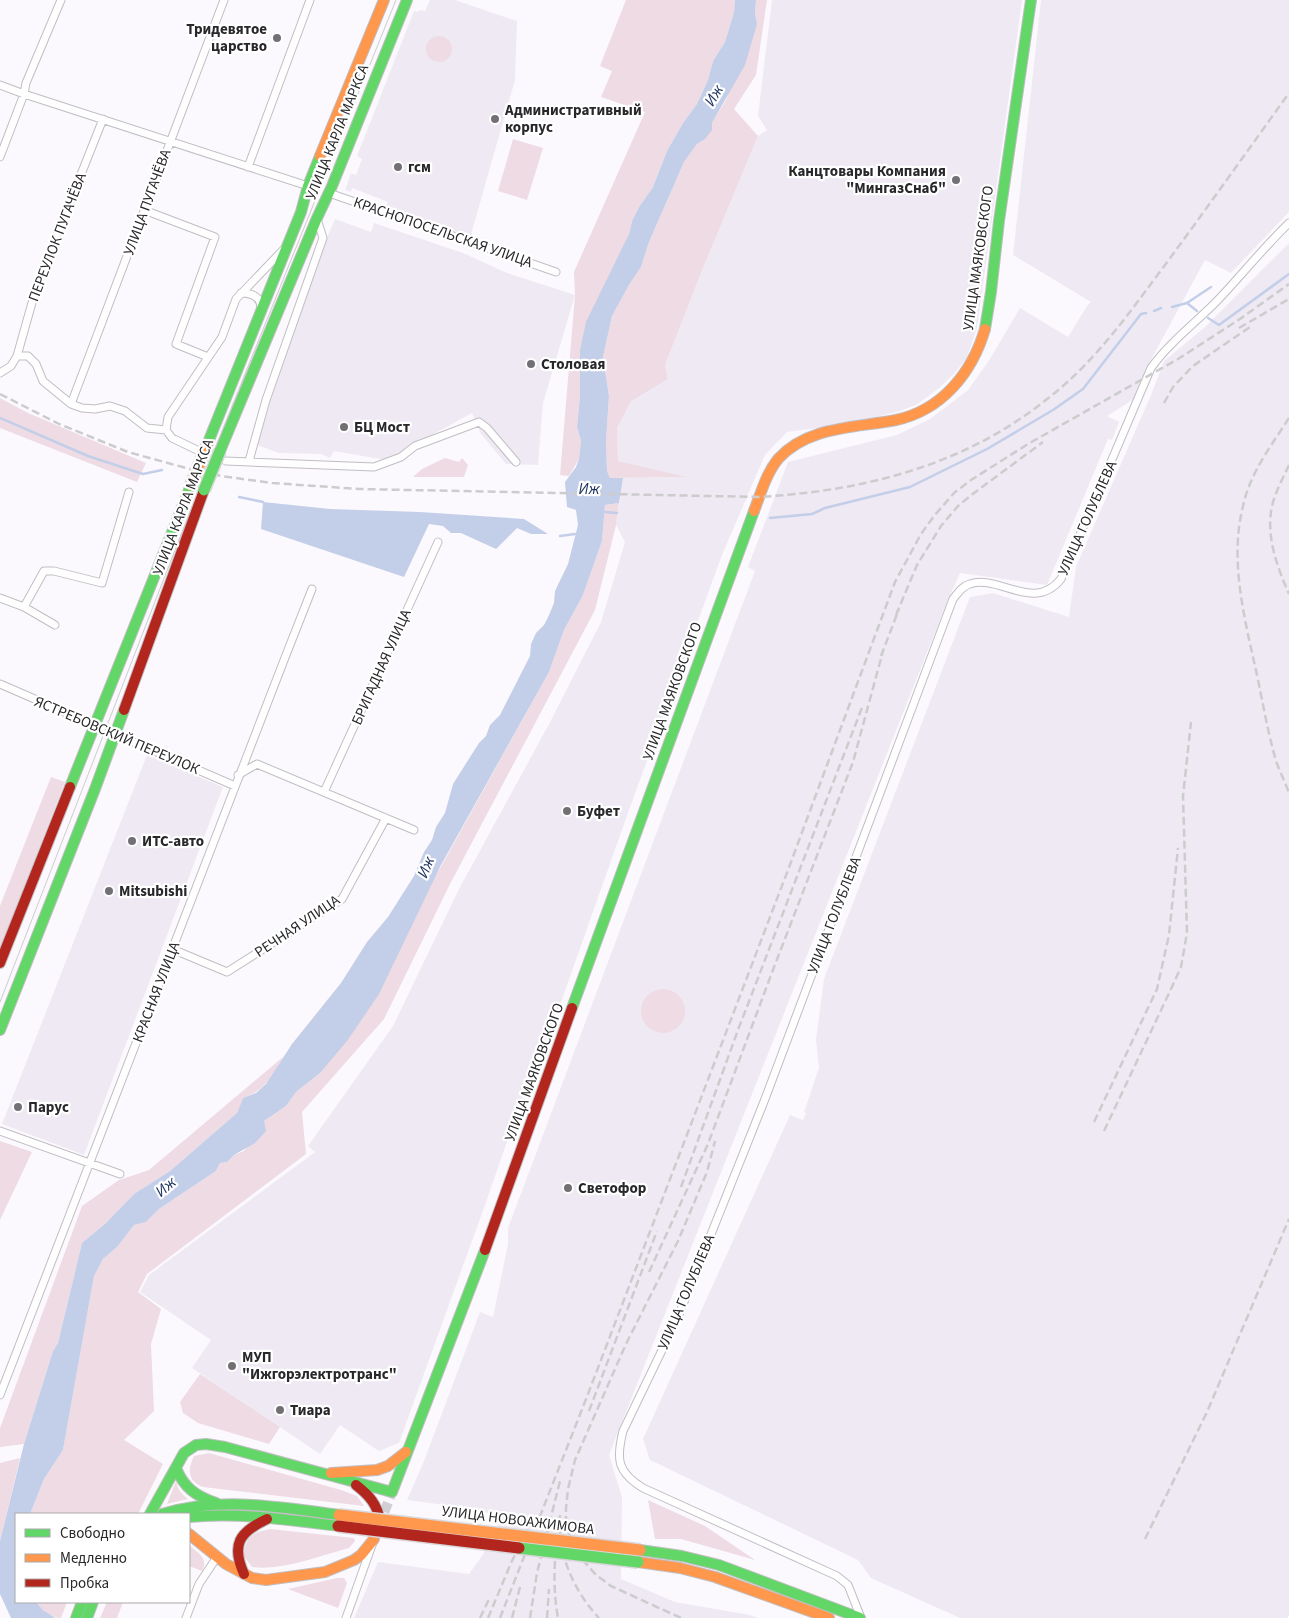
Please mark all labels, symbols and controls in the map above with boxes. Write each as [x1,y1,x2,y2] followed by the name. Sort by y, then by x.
[186,19,267,57] place label: Тридевятое царство
[271,32,283,44] marker: Тридевятое царство
[301,61,375,203] street label: УЛИЦА КАРЛА МАРКСА
[699,80,729,110] water label: Иж
[504,100,642,138] place label: Административный корпус
[489,113,501,125] marker: Административный корпус
[119,145,177,258] street label: УЛИЦА ПУГАЧЁВА
[408,157,431,178] place label: гсм
[392,161,404,173] marker: гсм
[788,161,946,199] place label: Канцтовары Компания "МингазСнаб"
[23,169,92,305] street label: ПЕРЕУЛОК ПУГАЧЁВА
[950,174,962,186] marker: Канцтовары Компания "МингазСнаб"
[958,184,999,332] street label: УЛИЦА МАЯКОВСКОГО
[351,192,536,273] street label: КРАСНОПОСЕЛЬСКАЯ УЛИЦА
[541,354,606,375] place label: Столовая
[525,358,537,370] marker: Столовая
[354,417,410,438] place label: БЦ Мост
[338,421,350,433] marker: БЦ Мост
[148,435,219,578] street label: УЛИЦА КАРЛА МАРКСА
[1053,457,1123,579] street label: УЛИЦА ГОЛУБЛЕВА
[578,478,601,500] water label: Иж
[346,605,417,729] street label: БРИГАДНАЯ УЛИЦА
[638,619,707,763] street label: УЛИЦА МАЯКОВСКОГО
[31,691,203,780] street label: ЯСТРЕБОВСКИЙ ПЕРЕУЛОК
[577,801,620,822] place label: Буфет
[561,805,573,817] marker: Буфет
[142,831,204,852] place label: ИТС-авто
[126,835,138,847] marker: ИТС-авто
[412,852,441,881] water label: Иж
[803,853,867,977] street label: УЛИЦА ГОЛУБЛЕВА
[119,881,187,902] place label: Mitsubishi
[103,885,115,897] marker: Mitsubishi
[250,890,345,963] street label: РЕЧНАЯ УЛИЦА
[128,938,186,1046] street label: КРАСНАЯ УЛИЦА
[500,1000,569,1144] street label: УЛИЦА МАЯКОВСКОГО
[28,1097,69,1118] place label: Парус
[12,1101,24,1113] marker: Парус
[150,1171,182,1202] water label: Иж
[578,1178,647,1199] place label: Светофор
[562,1182,574,1194] marker: Светофор
[653,1230,721,1353] street label: УЛИЦА ГОЛУБЛЕВА
[242,1347,397,1385] place label: МУП "Ижгорэлектротранс"
[226,1360,238,1372] marker: МУП "Ижгорэлектротранс"
[290,1400,331,1421] place label: Тиара
[274,1404,286,1416] marker: Тиара
[440,1501,596,1540] street label: УЛИЦА НОВОАЖИМОВА
[15,1513,190,1603] legend
[60,1523,125,1544] text: Свободно
[60,1548,127,1569] text: Медленно
[60,1573,109,1594] text: Пробка

